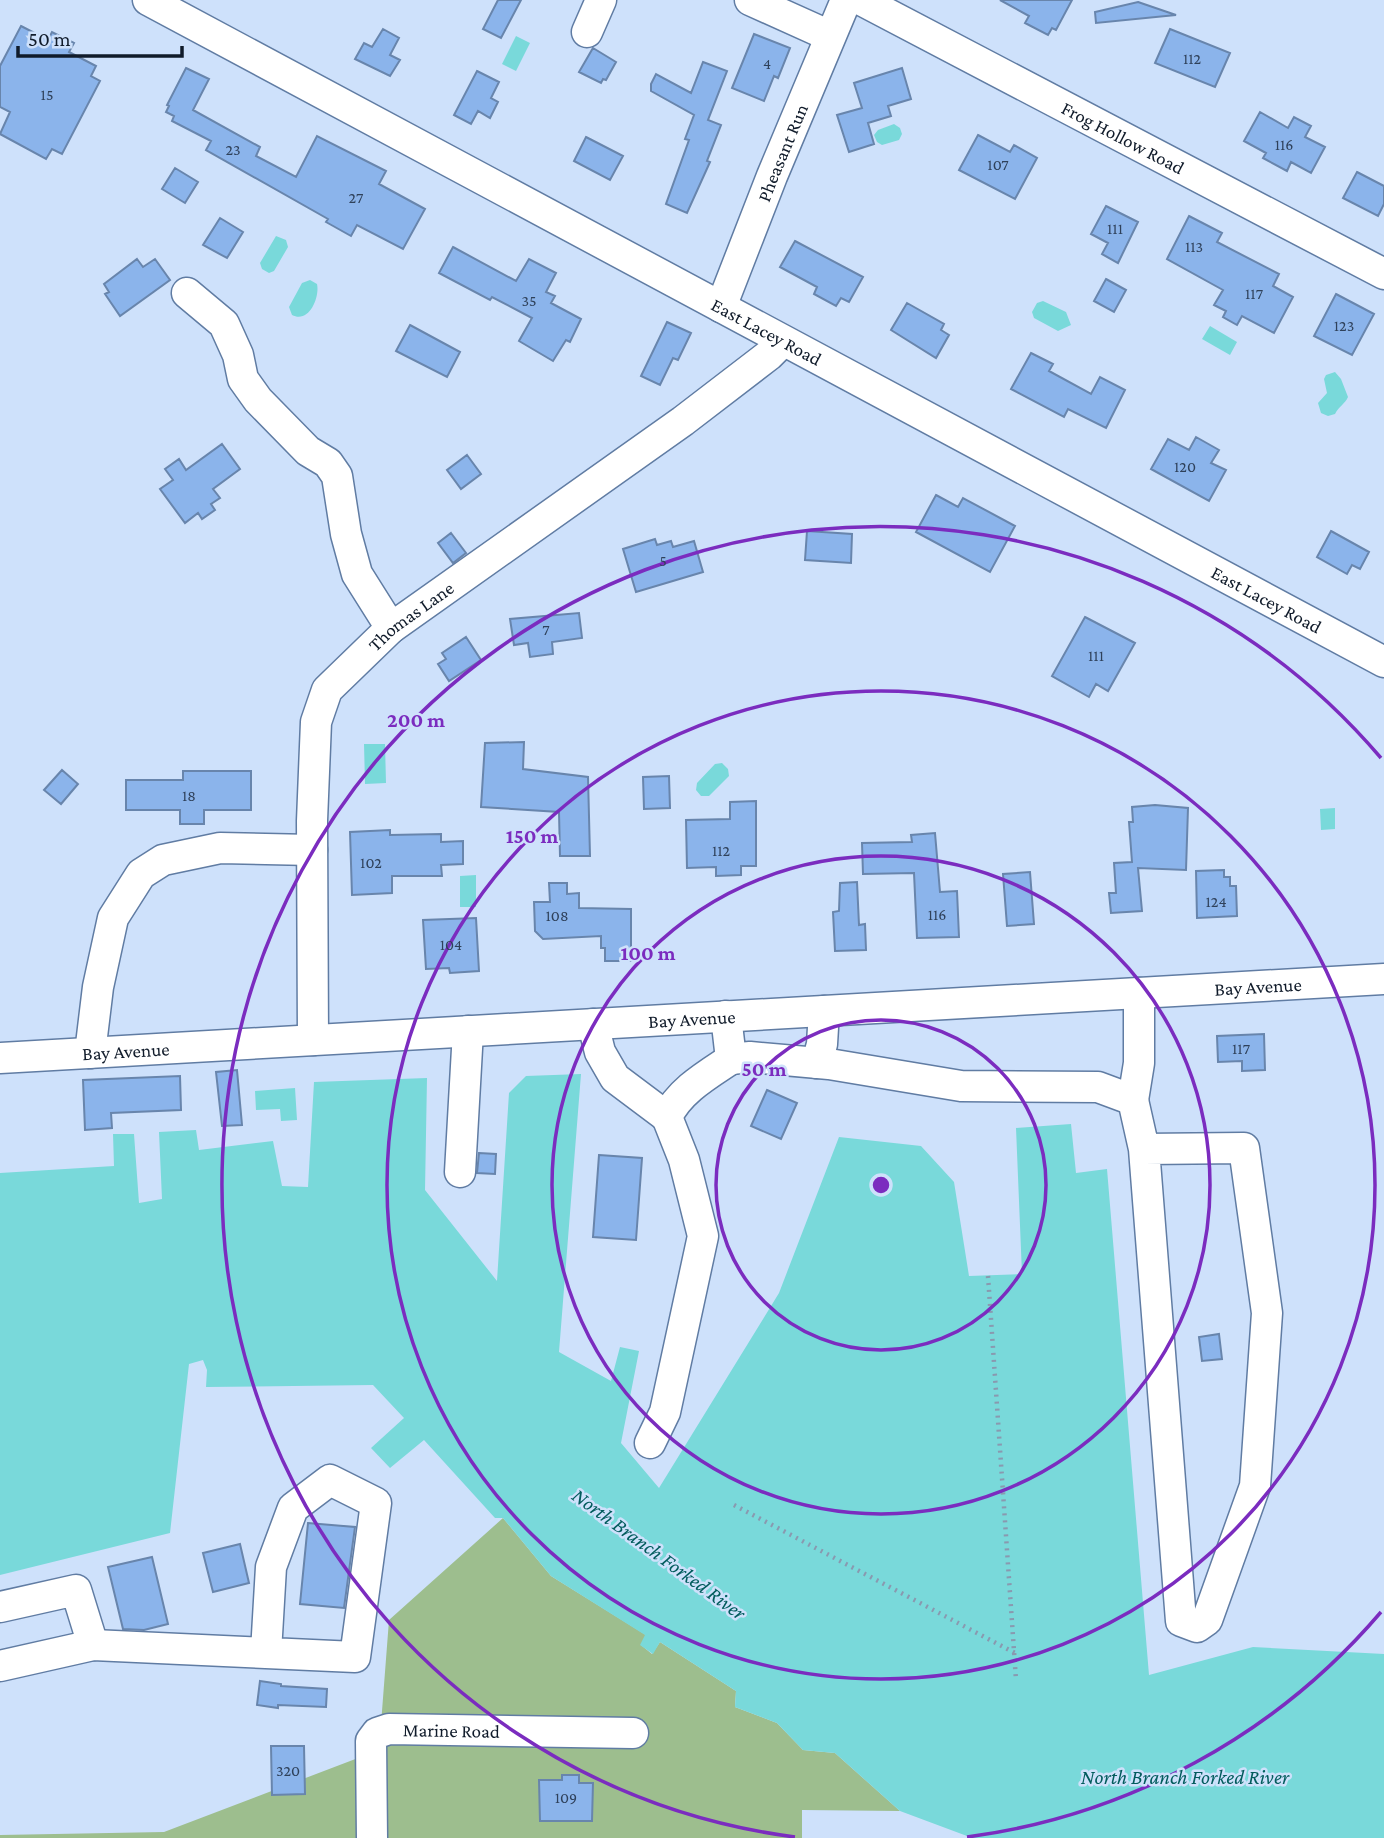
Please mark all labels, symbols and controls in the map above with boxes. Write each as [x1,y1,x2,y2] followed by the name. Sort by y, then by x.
[18,14,182,58] scale bar
[28,27,71,51] text: 50 m
[1183,50,1202,67] house number: 112
[763,55,771,72] house number: 4
[41,86,53,103] house number: 15
[1058,97,1188,178] street label: Frog Hollow Road
[753,101,812,205] street label: Pheasant Run
[1275,136,1293,153] house number: 116
[225,141,241,158] house number: 23
[987,156,1009,173] house number: 107
[349,189,364,206] house number: 27
[1107,220,1123,237] house number: 111
[1185,238,1203,255] house number: 113
[1245,285,1264,302] house number: 117
[521,292,537,309] house number: 35
[708,293,825,369] street label: East Lacey Road
[1334,317,1354,334] house number: 123
[1174,458,1196,475] house number: 120
[659,552,667,569] house number: 5
[1208,561,1325,637] street label: East Lacey Road
[364,577,457,655] street label: Thomas Lane
[542,621,550,638] house number: 7
[1088,647,1104,664] house number: 111
[387,708,445,732] text: 200 m
[182,787,196,804] house number: 18
[506,824,559,848] text: 150 m
[712,842,731,859] house number: 112
[360,854,382,871] house number: 102
[1205,893,1227,910] house number: 124
[928,906,946,923] house number: 116
[546,907,568,924] house number: 108
[440,936,462,953] house number: 104
[620,941,676,965] text: 100 m
[1214,973,1302,999] street label: Bay Avenue
[648,1006,736,1031] street label: Bay Avenue
[82,1038,170,1064] street label: Bay Avenue
[1232,1040,1251,1057] house number: 117
[742,1057,787,1081] text: 50 m
[869,1173,893,1197] centre of rings
[568,1483,751,1625] water label: North Branch Forked River
[403,1719,500,1741] street label: Marine Road
[276,1762,300,1779] house number: 320
[1081,1765,1290,1789] water label: North Branch Forked River
[555,1789,577,1806] house number: 109

